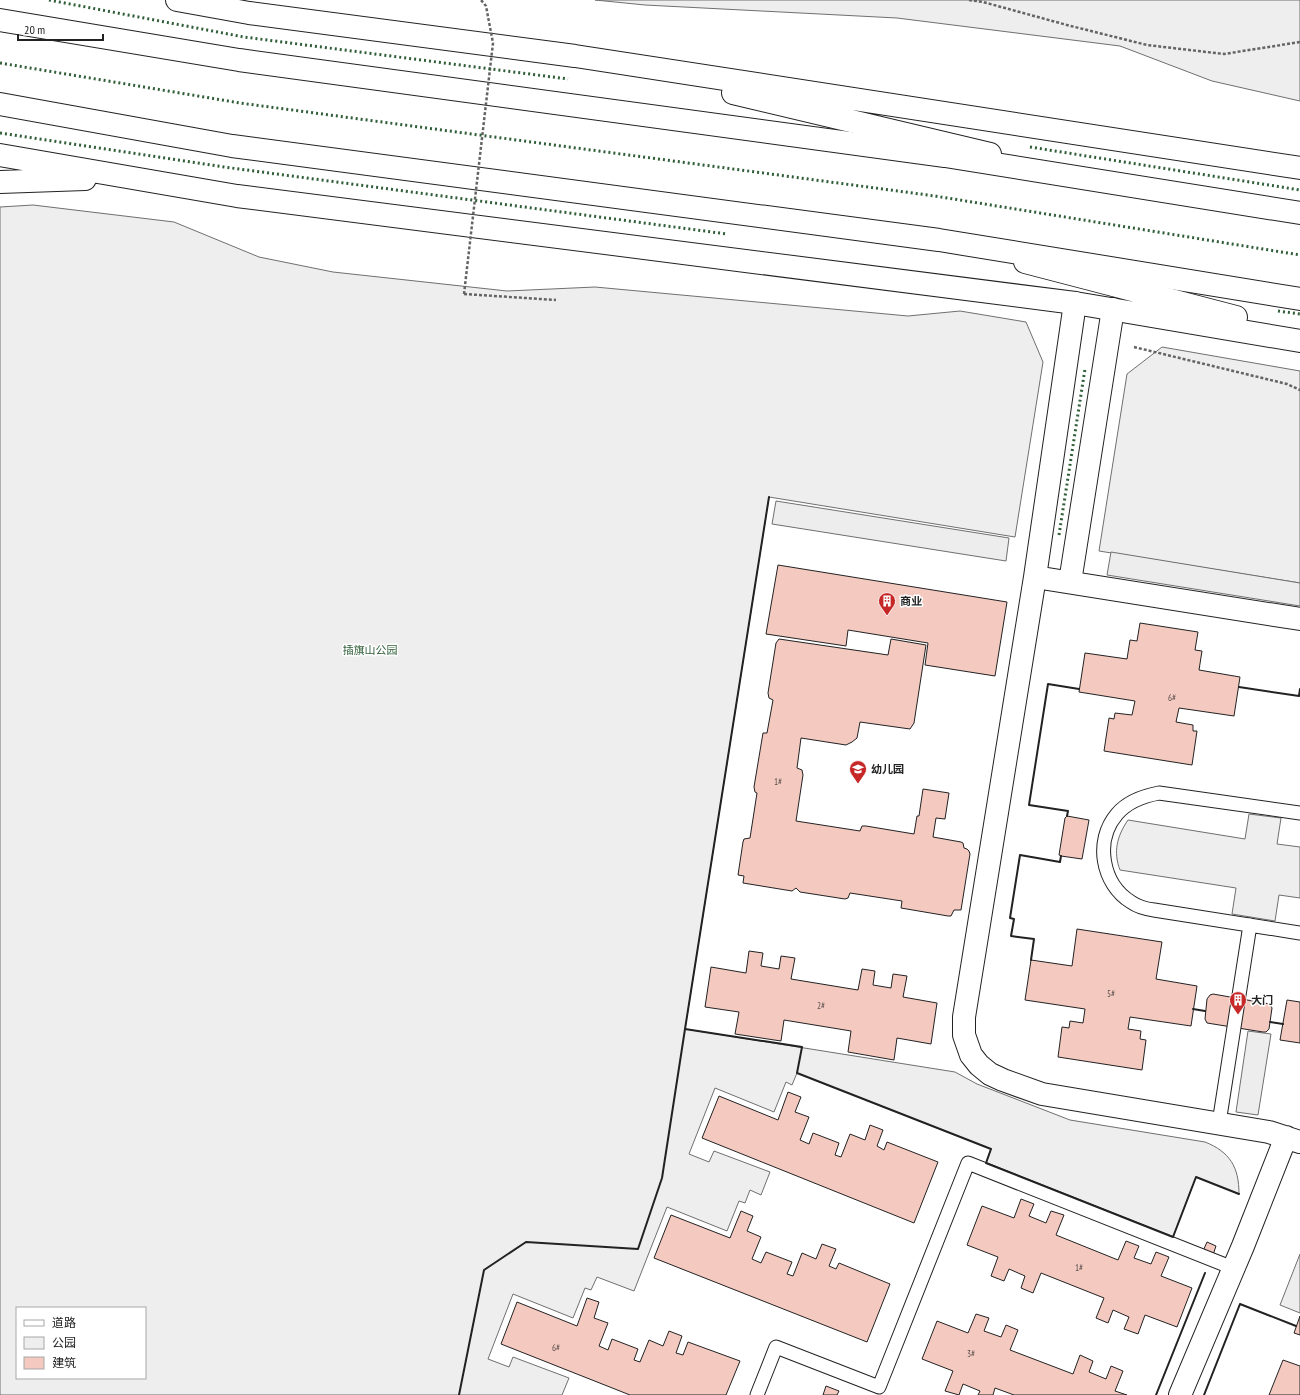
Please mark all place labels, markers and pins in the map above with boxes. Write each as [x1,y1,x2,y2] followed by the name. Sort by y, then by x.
[877,591,897,616] building icon: 商业
[900,594,922,608] place label: 商业
[848,759,868,784] school or university icon: 幼儿园
[871,762,904,776] place label: 幼儿园
[1228,990,1248,1015] building icon: 大门
[1251,993,1273,1007] place label: 大门

